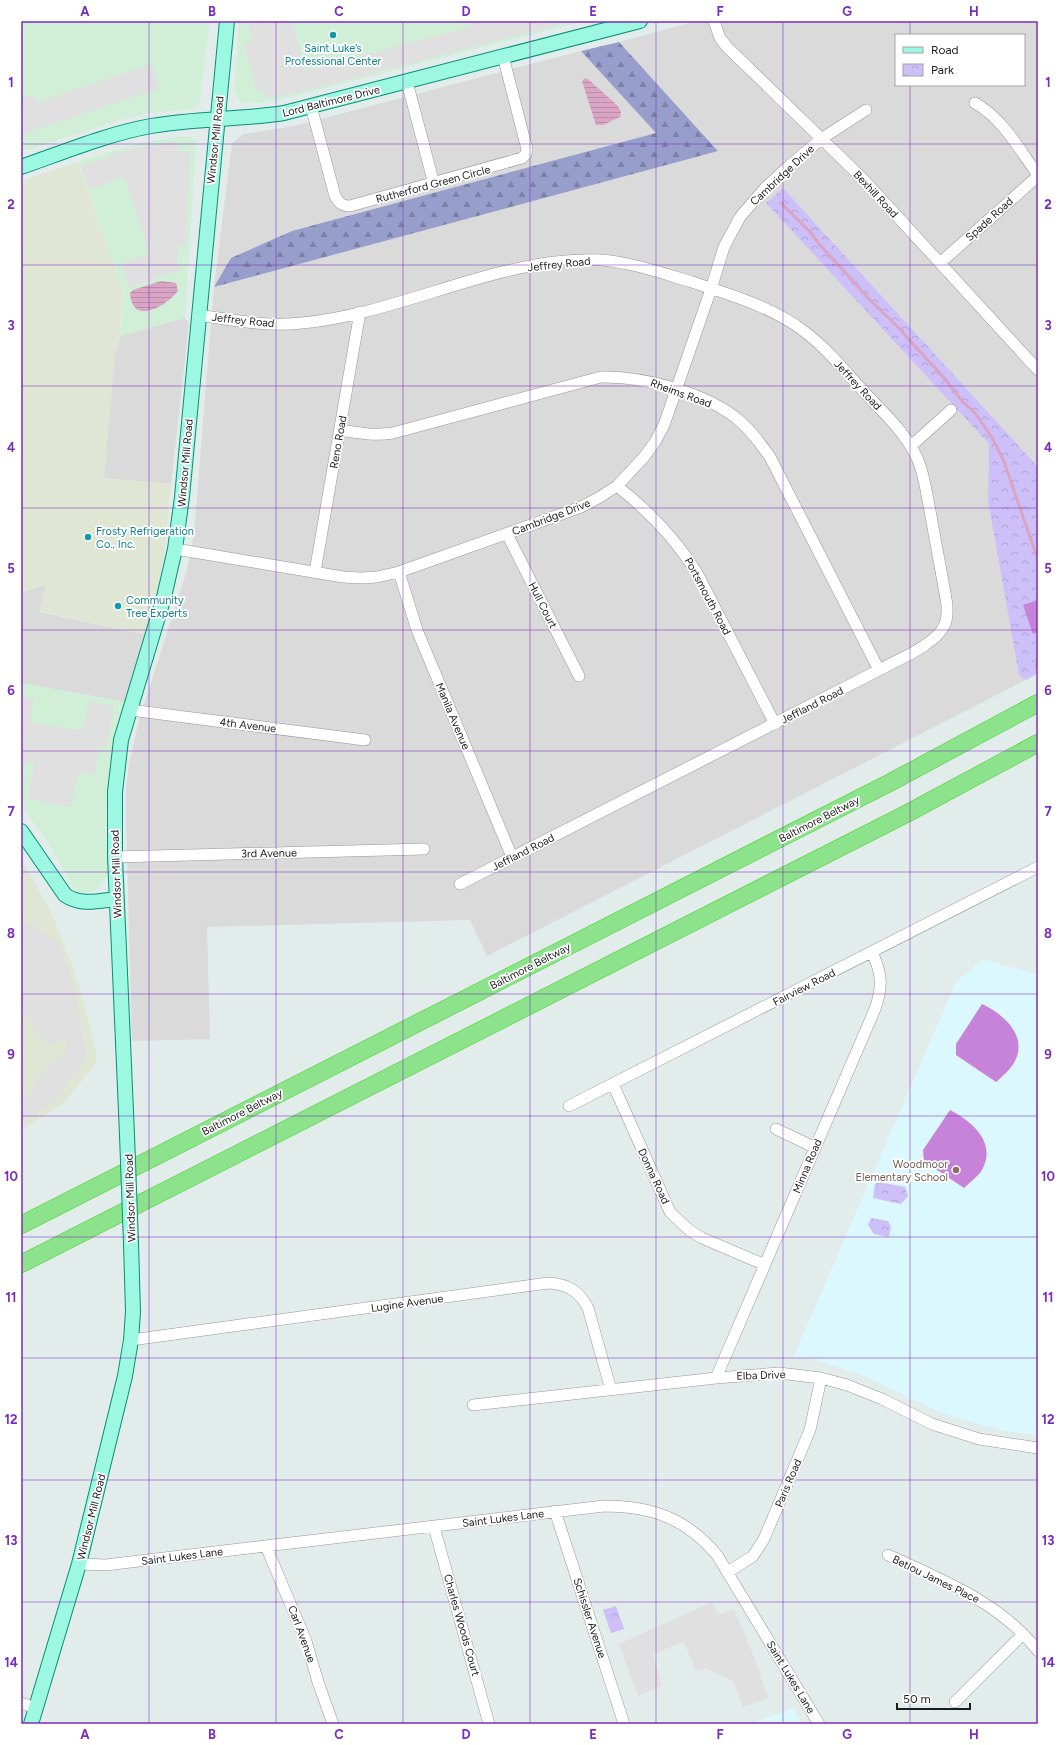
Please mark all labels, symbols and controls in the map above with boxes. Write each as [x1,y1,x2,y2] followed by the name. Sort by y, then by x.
[80,4,90,19] text: A
[208,4,216,19] text: B
[334,4,344,19] text: C
[461,4,471,19] text: D
[589,4,597,19] text: E
[716,4,724,19] text: F
[842,4,852,19] text: G
[969,4,979,19] text: H
[328,30,338,40] marker: Saint Luke’s Professional Center
[895,34,1025,86] legend
[285,42,381,68] place label: Saint Luke’s Professional Center
[931,43,959,57] text: Road
[931,63,954,77] text: Park
[8,75,14,90] text: 1
[1045,75,1051,90] text: 1
[281,83,381,120] street label: Lord Baltimore Drive
[204,95,227,185] street label: Windsor Mill Road
[748,142,817,208] street label: Cambridge Drive
[375,163,492,206] street label: Rutherford Green Circle
[851,168,901,221] street label: Bexhill Road
[963,195,1016,244] street label: Spade Road
[7,197,15,212] text: 2
[1044,197,1052,212] text: 2
[527,255,591,274] street label: Jeffrey Road
[211,311,275,330] street label: Jeffrey Road
[7,318,15,333] text: 3
[1044,318,1052,333] text: 3
[831,358,884,413] street label: Jeffrey Road
[648,376,713,411] street label: Rheims Road
[327,415,350,470] street label: Reno Road
[175,418,196,508] street label: Windsor Mill Road
[7,440,15,455] text: 4
[1044,440,1052,455] text: 4
[510,497,592,538] street label: Cambridge Drive
[96,525,194,551] place label: Frosty Refrigeration Co., Inc.
[83,532,93,542] marker: Frosty Refrigeration Co., Inc.
[682,555,733,637] street label: Portsmouth Road
[7,561,15,576] text: 5
[1044,561,1052,576] text: 5
[525,580,560,631] street label: Hull Court
[126,594,187,620] place label: Community Tree Experts
[113,601,123,611] marker: Community Tree Experts
[433,681,473,752] street label: Manila Avenue
[7,683,15,698] text: 6
[1044,683,1052,698] text: 6
[779,684,846,727] street label: Jeffland Road
[219,716,277,735] street label: 4th Avenue
[777,793,862,845] street label: Baltimore Beltway
[7,804,15,819] text: 7
[1044,804,1052,819] text: 7
[108,830,125,918] street label: Windsor Mill Road
[490,831,557,874] street label: Jeffland Road
[241,847,297,860] street label: 3rd Avenue
[7,926,15,941] text: 8
[1044,926,1052,941] text: 8
[488,940,573,992] street label: Baltimore Beltway
[771,966,838,1009] street label: Fairview Road
[7,1047,15,1062] text: 9
[1044,1047,1052,1062] text: 9
[200,1086,285,1138] street label: Baltimore Beltway
[790,1137,825,1195] street label: Minna Road
[635,1146,672,1206] street label: Donna Road
[122,1154,139,1242] street label: Windsor Mill Road
[856,1158,948,1184] place label: Woodmoor Elementary School
[951,1165,961,1175] marker: Woodmoor Elementary School
[4,1169,18,1184] text: 10
[1041,1169,1055,1184] text: 10
[6,1290,16,1305] text: 11
[1043,1290,1053,1305] text: 11
[370,1292,444,1315] street label: Lugine Avenue
[736,1368,786,1383] street label: Elba Drive
[4,1412,18,1427] text: 12
[1041,1412,1055,1427] text: 12
[772,1457,804,1509] street label: Paris Road
[74,1473,108,1562] street label: Windsor Mill Road
[461,1507,545,1530] street label: Saint Lukes Lane
[5,1533,17,1548] text: 13
[1042,1533,1054,1548] text: 13
[140,1545,224,1568] street label: Saint Lukes Lane
[890,1553,981,1606] street label: Betlou James Place
[441,1573,482,1677] street label: Charles Woods Court
[570,1576,609,1660] street label: Schissler Avenue
[285,1604,318,1664] street label: Carl Avenue
[764,1639,817,1716] street label: Saint Lukes Lane
[4,1655,18,1670] text: 14
[1041,1655,1055,1670] text: 14
[897,1685,970,1711] scale bar
[903,1692,931,1706] text: 50 m
[80,1727,90,1742] text: A
[208,1727,216,1742] text: B
[334,1727,344,1742] text: C
[461,1727,471,1742] text: D
[589,1727,597,1742] text: E
[716,1727,724,1742] text: F
[842,1727,852,1742] text: G
[969,1727,979,1742] text: H

